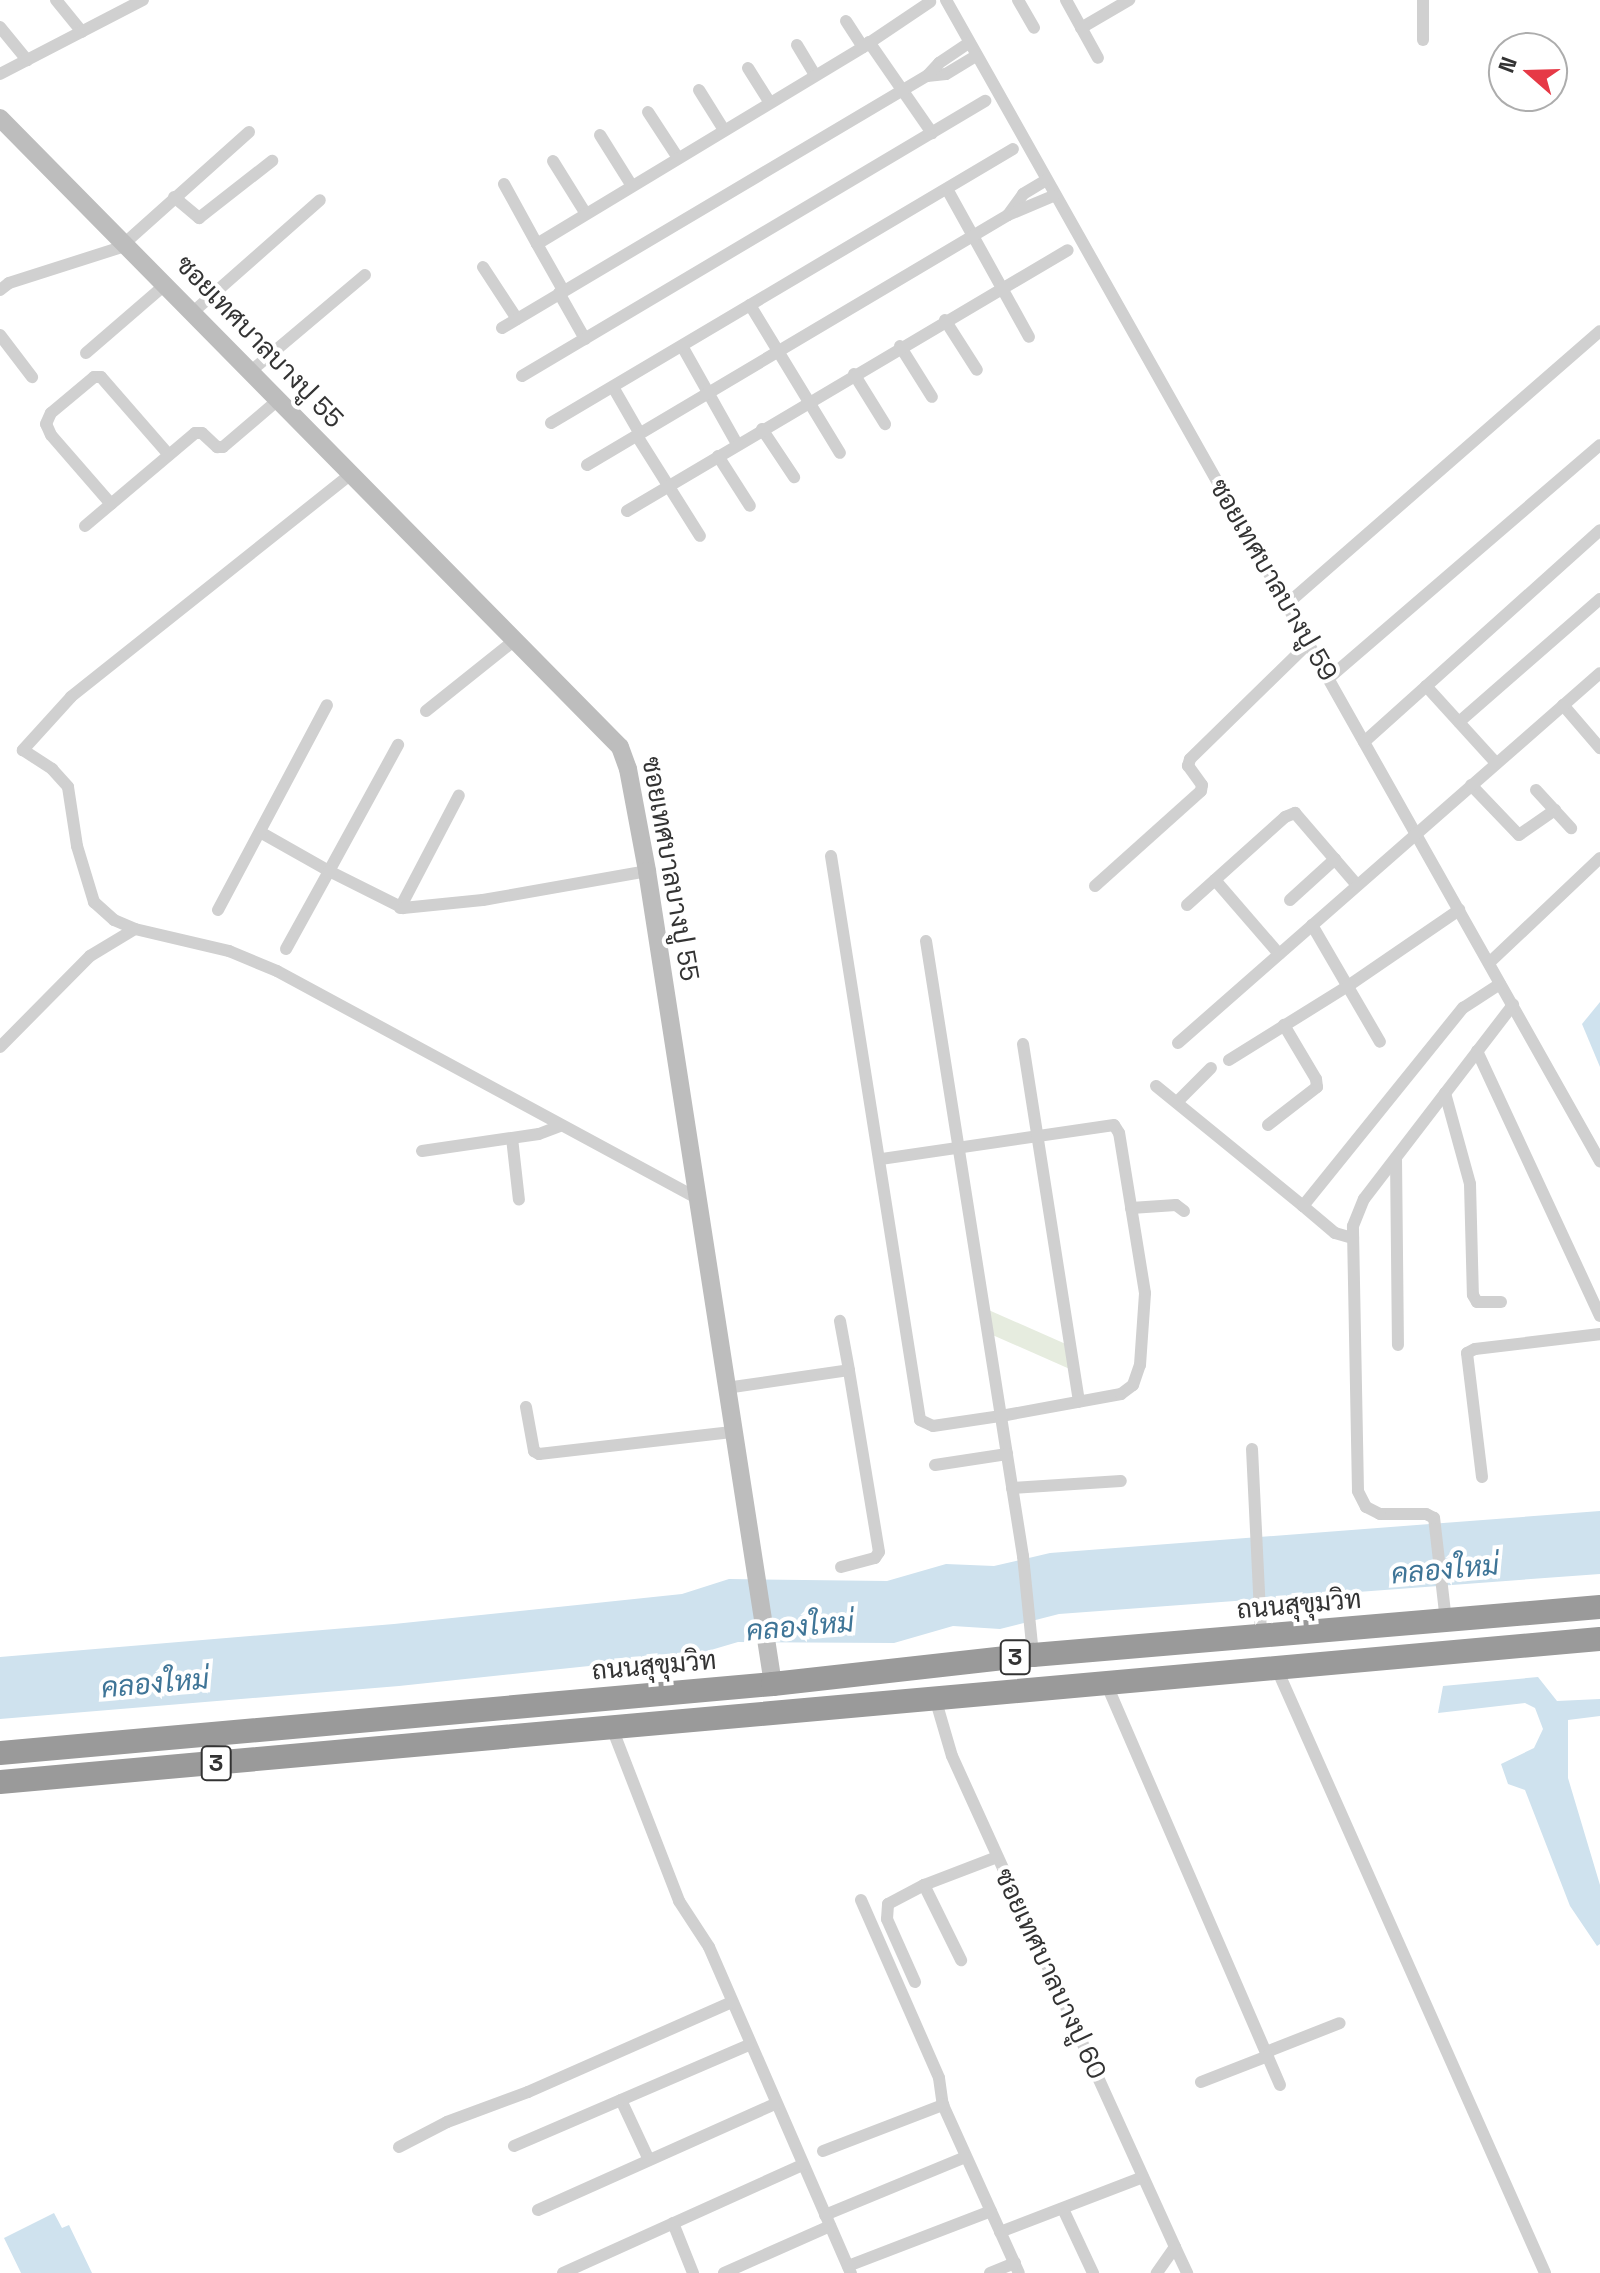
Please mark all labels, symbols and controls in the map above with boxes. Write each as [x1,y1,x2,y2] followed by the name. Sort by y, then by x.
[1488,32,1568,112] north arrow
[1492,53,1523,76] text: N
[169,249,349,435] street label: ซอยเทศบาลบางปู 55
[1203,474,1343,686] street label: ซอยเทศบาลบางปู 59
[635,754,705,984] street label: ซอยเทศบาลบางปู 55
[1390,1548,1500,1590] water label: คลองใหม่
[1235,1584,1363,1626] street label: ถนนสุขุมวิท
[745,1605,855,1647] water label: คลองใหม่
[999,1637,1031,1677] road number: 3
[590,1645,718,1687] street label: ถนนสุขุมวิท
[100,1662,210,1704] water label: คลองใหม่
[200,1743,232,1783] road number: 3
[987,1864,1113,2084] street label: ซอยเทศบาลบางปู 60

